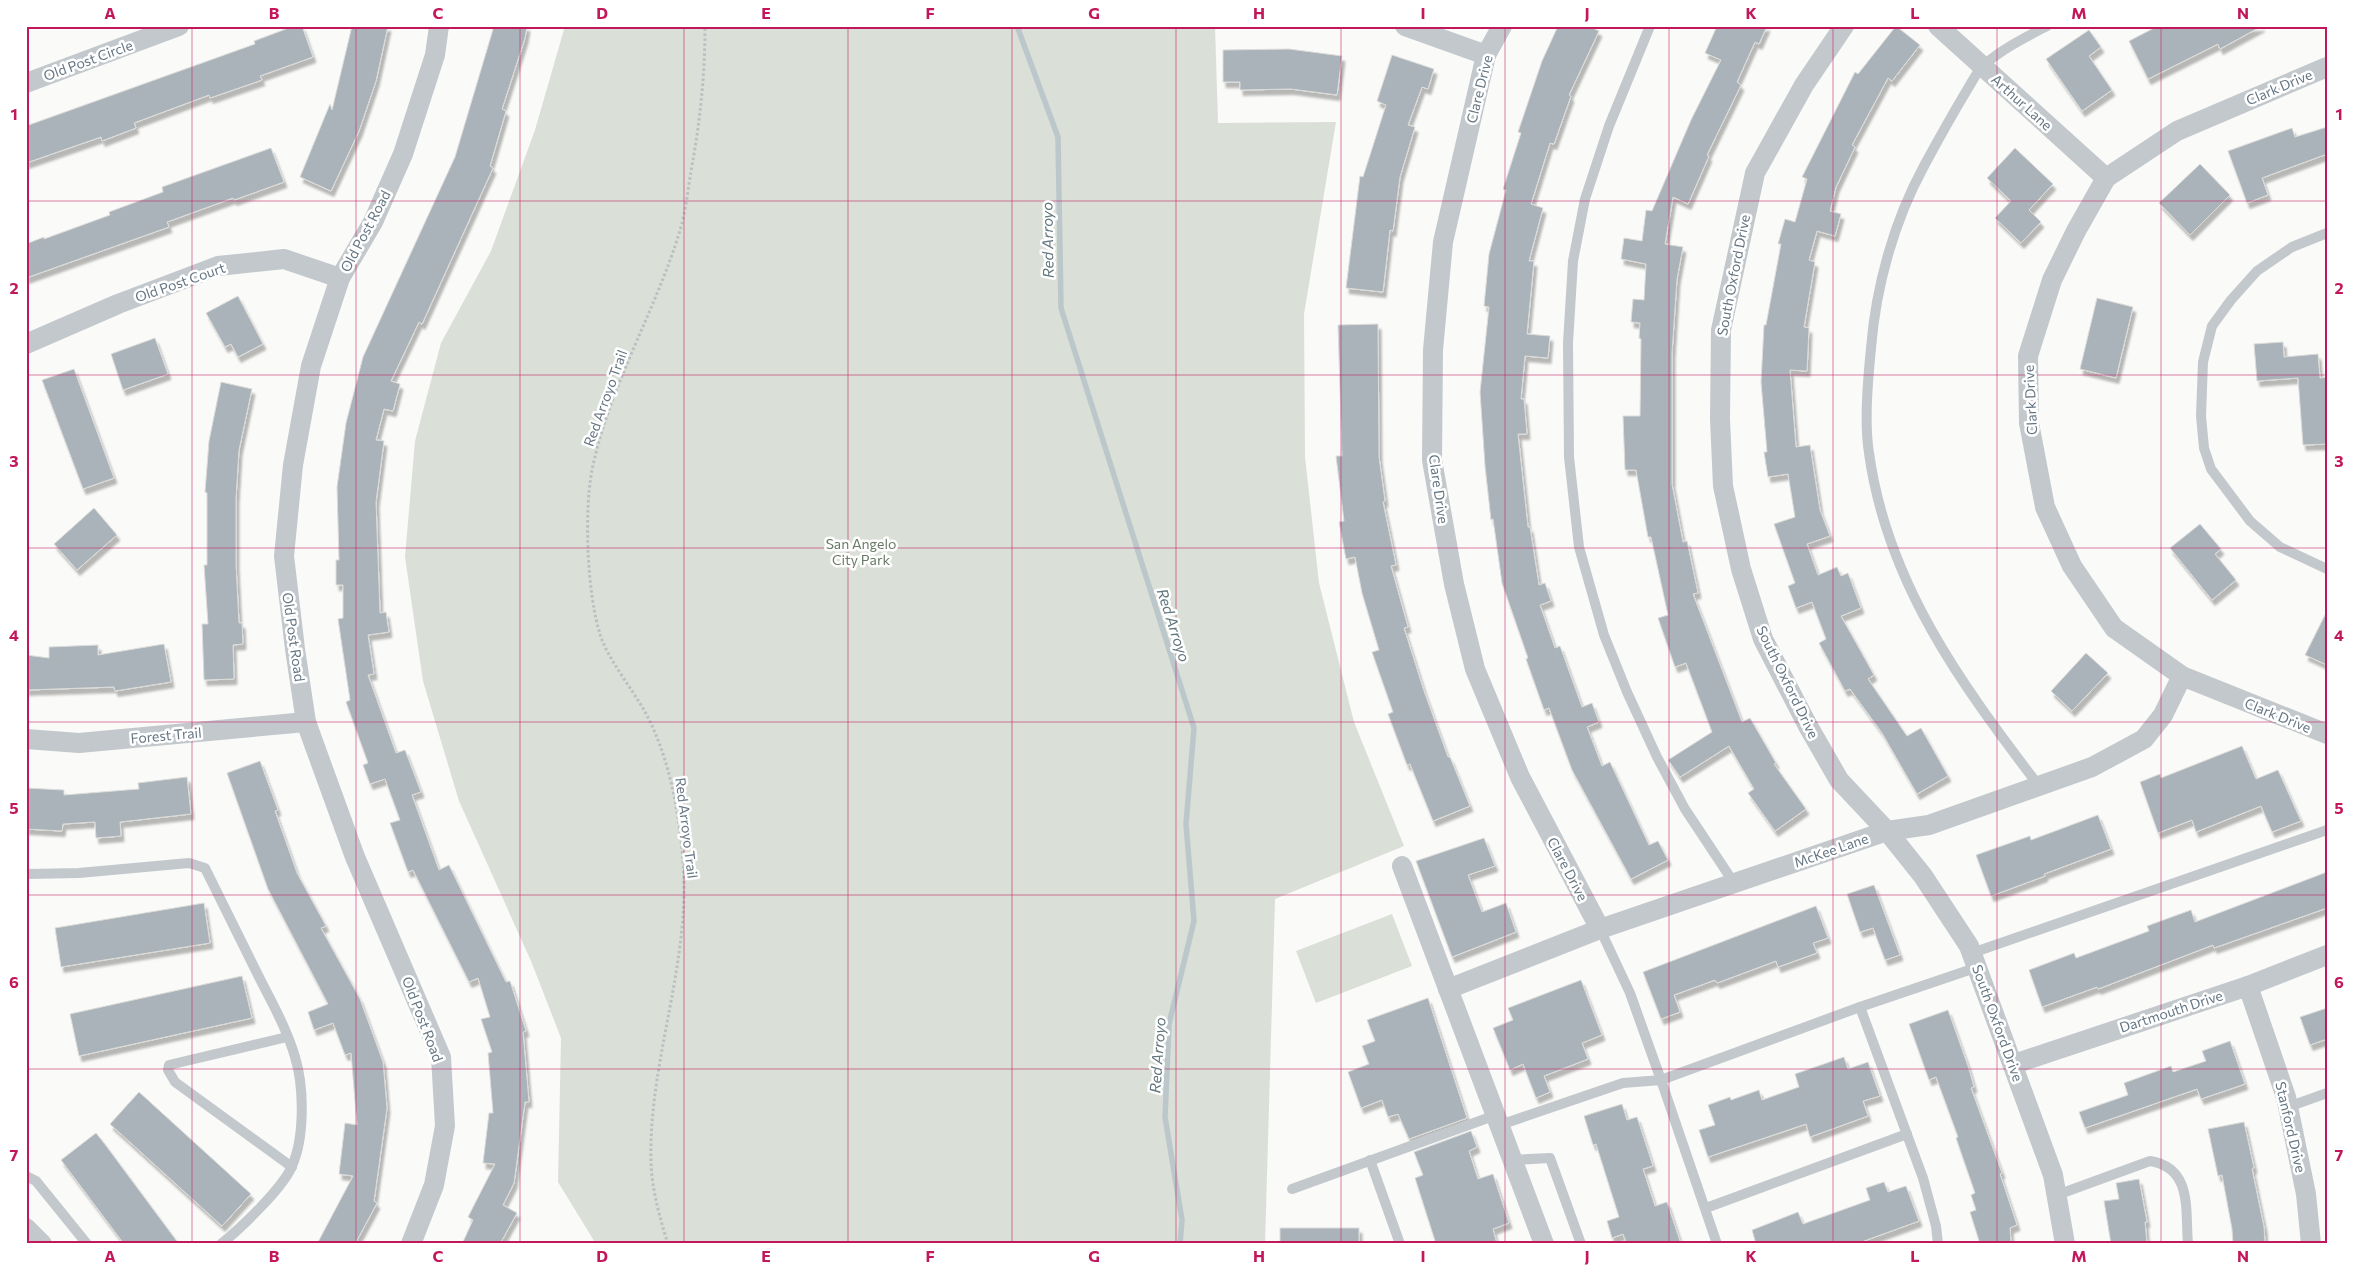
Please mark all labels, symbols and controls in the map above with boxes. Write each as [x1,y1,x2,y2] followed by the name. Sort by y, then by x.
[104,3,116,22] text: A
[269,3,280,22] text: B
[433,3,444,22] text: C
[596,3,608,22] text: D
[761,3,771,22] text: E
[925,3,935,22] text: F
[1088,3,1100,22] text: G
[1253,3,1265,22] text: H
[1420,3,1426,22] text: I
[1584,3,1590,22] text: J
[1745,3,1757,22] text: K
[1910,3,1920,22] text: L
[2071,3,2087,22] text: M
[2237,3,2249,22] text: N
[41,36,135,84] street label: Old Post Circle
[1462,53,1496,125] street label: Clare Drive
[2243,65,2315,109] street label: Clark Drive
[1988,70,2056,134] street label: Arthur Lane
[10,104,18,123] text: 1
[2335,104,2343,123] text: 1
[336,187,394,275] street label: Old Post Road
[1037,202,1057,278] water label: Red Arroyo
[1713,213,1753,337] street label: South Oxford Drive
[133,259,228,305] street label: Old Post Court
[9,278,19,297] text: 2
[2334,278,2344,297] text: 2
[580,347,630,449] street label: Red Arroyo Trail
[2020,365,2040,435] street label: Clark Drive
[9,451,19,470] text: 3
[2334,451,2344,470] text: 3
[1426,453,1452,525] street label: Clare Drive
[826,535,896,568] park label: San Angelo City Park
[1154,586,1194,664] water label: Red Arroyo
[279,591,309,683] street label: Old Post Road
[1753,623,1823,741] street label: South Oxford Drive
[9,625,19,644] text: 4
[2334,625,2344,644] text: 4
[2242,694,2314,736] street label: Clark Drive
[130,723,202,747] street label: Forest Trail
[672,777,702,879] street label: Red Arroyo Trail
[9,798,19,817] text: 5
[2334,798,2344,817] text: 5
[1792,829,1870,871] street label: McKee Lane
[1544,834,1592,904] street label: Clare Drive
[1969,962,2027,1084] street label: South Oxford Drive
[9,972,19,991] text: 6
[2334,972,2344,991] text: 6
[399,974,447,1064] street label: Old Post Road
[2117,986,2225,1036] street label: Dartmouth Drive
[1145,1016,1169,1094] water label: Red Arroyo
[2272,1080,2310,1174] street label: Stanford Drive
[10,1145,19,1164] text: 7
[2335,1145,2344,1164] text: 7
[104,1246,116,1265] text: A
[269,1246,280,1265] text: B
[433,1246,444,1265] text: C
[596,1246,608,1265] text: D
[761,1246,771,1265] text: E
[925,1246,935,1265] text: F
[1088,1246,1100,1265] text: G
[1253,1246,1265,1265] text: H
[1420,1246,1426,1265] text: I
[1584,1246,1590,1265] text: J
[1745,1246,1757,1265] text: K
[1910,1246,1920,1265] text: L
[2071,1246,2087,1265] text: M
[2237,1246,2249,1265] text: N

